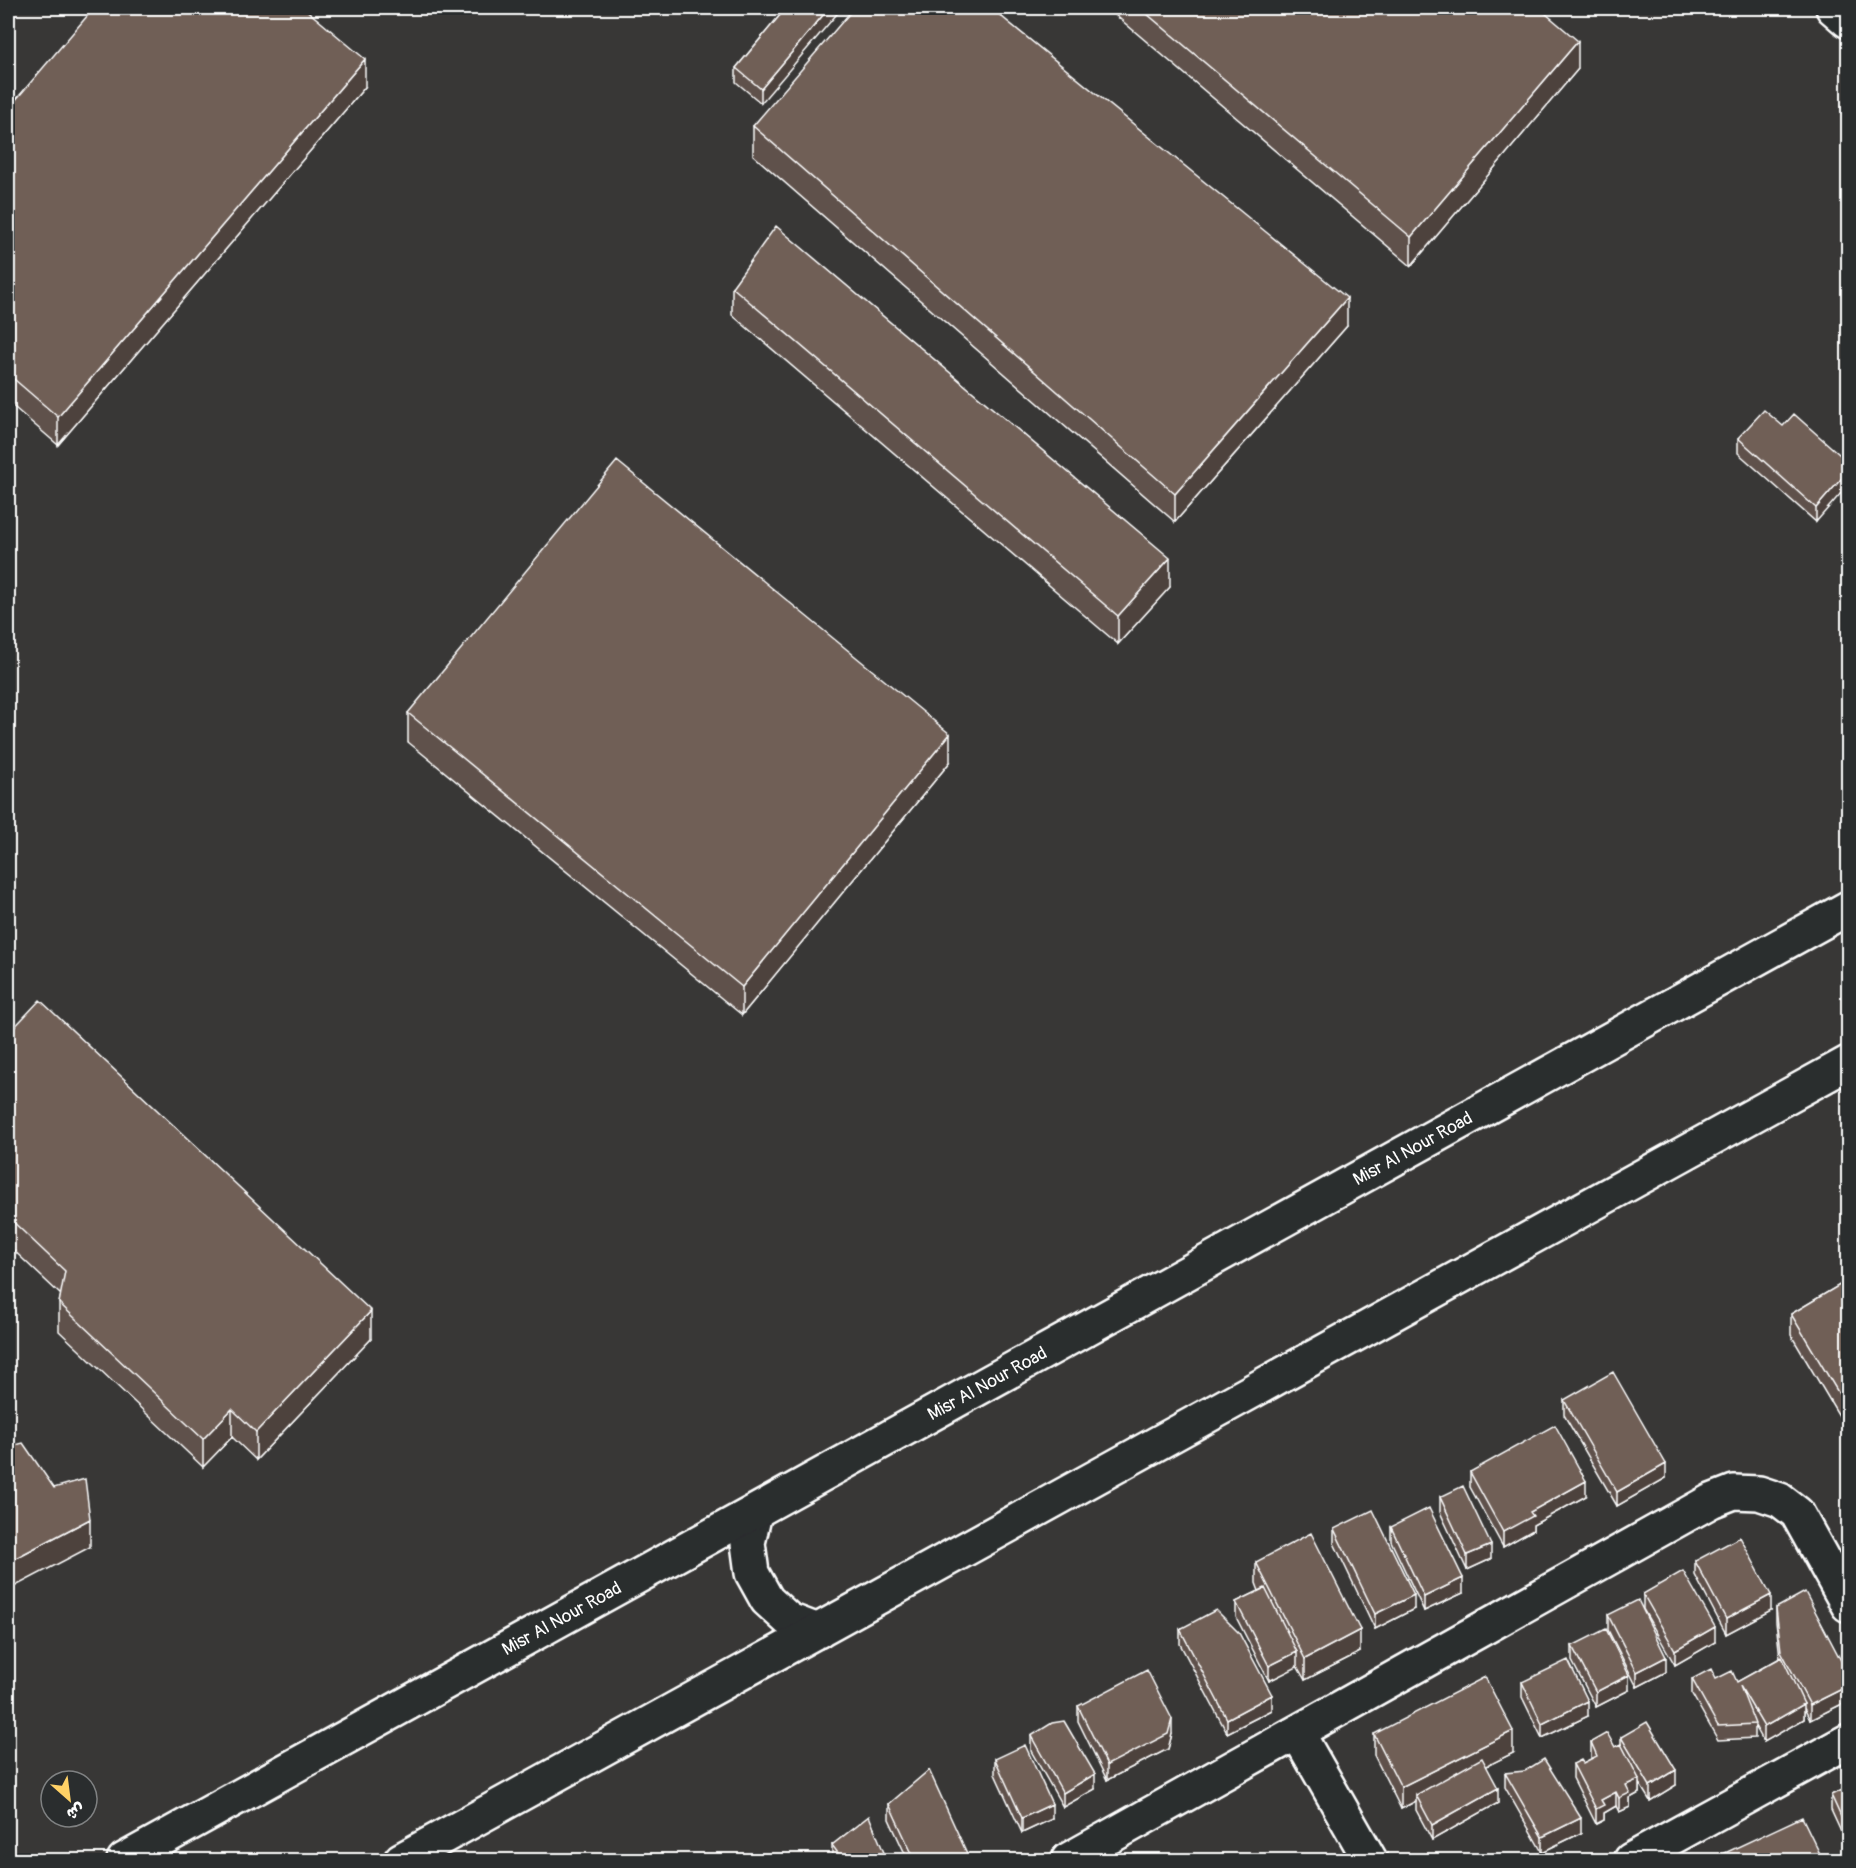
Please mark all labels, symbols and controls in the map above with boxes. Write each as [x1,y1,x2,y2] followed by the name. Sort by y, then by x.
[1349,1106,1476,1191] street label: Misr Al Nour Road
[923,1341,1051,1426] street label: Misr Al Nour Road
[498,1576,625,1661] street label: Misr Al Nour Road
[39,1769,99,1829] north arrow
[63,1798,88,1824] text: ش

